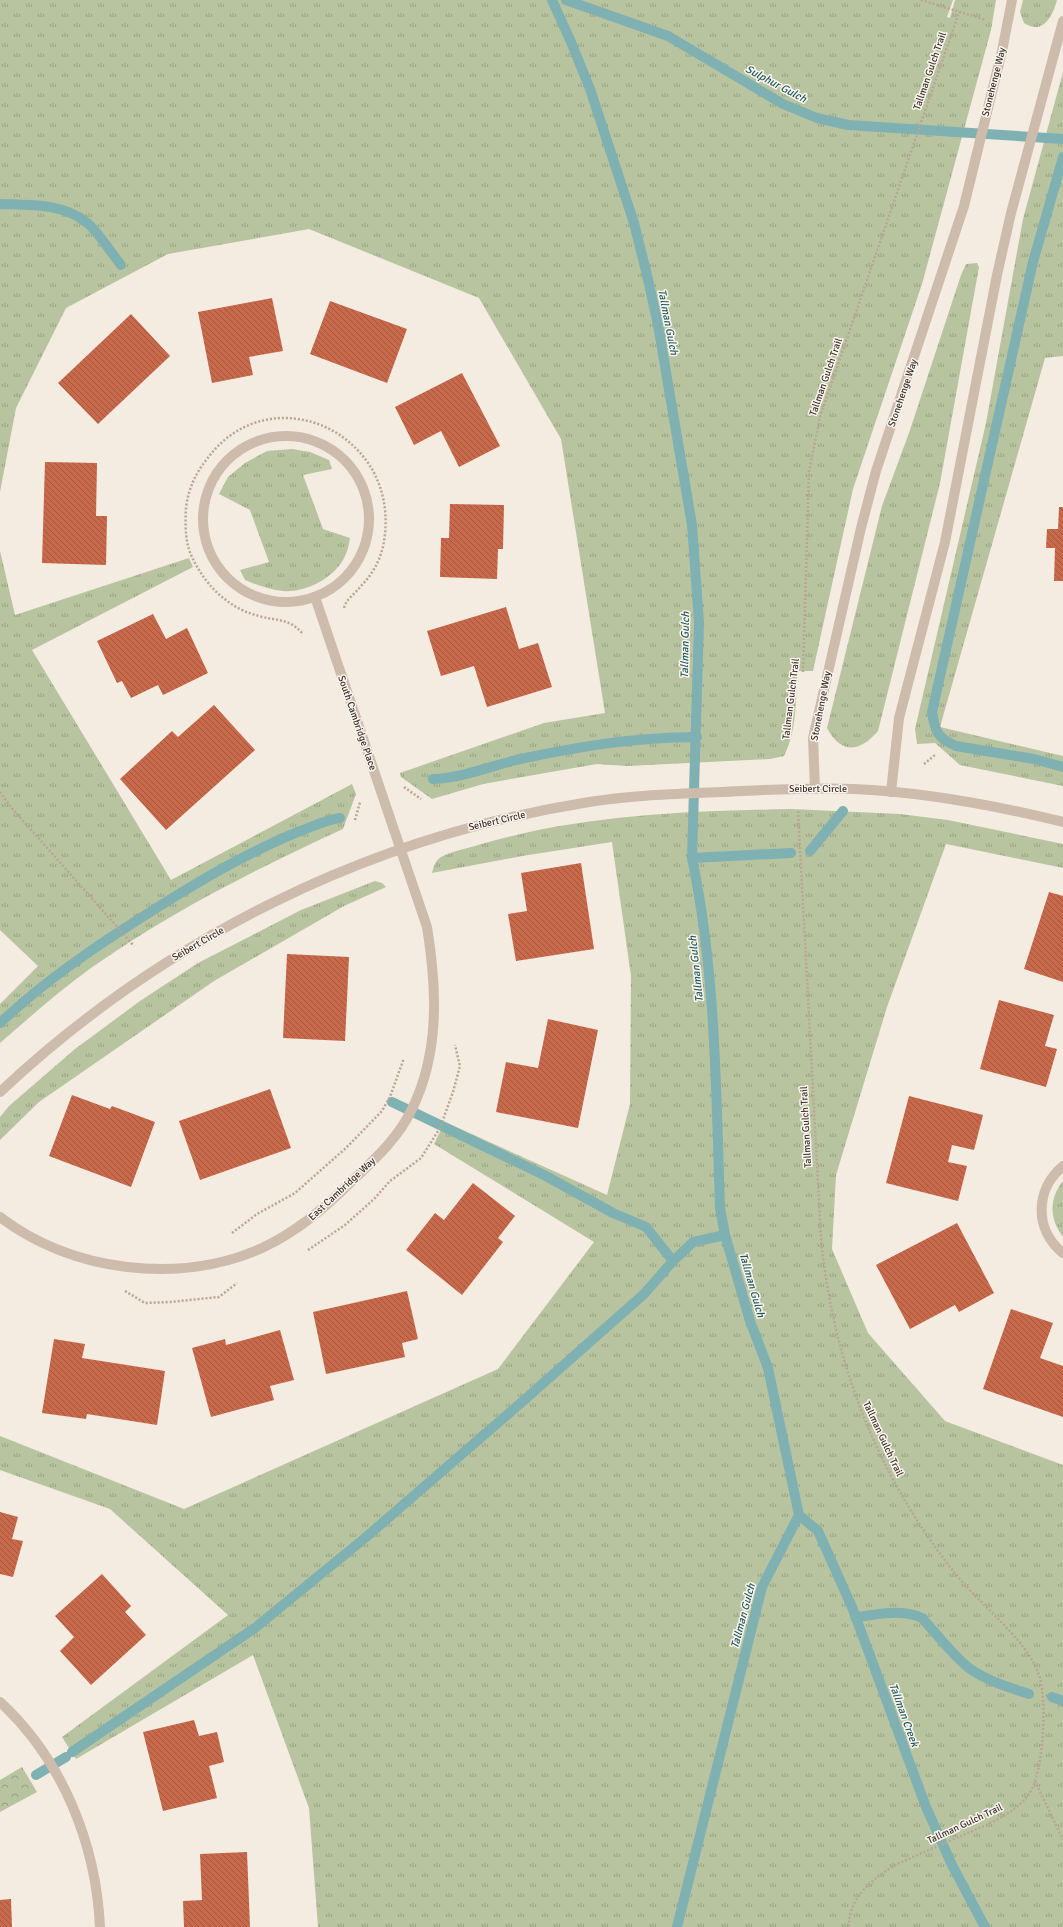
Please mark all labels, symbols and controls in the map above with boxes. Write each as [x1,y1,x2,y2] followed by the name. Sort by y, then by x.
[911,30,949,112] street label: Tallman Gulch Trail
[980,46,1008,118] street label: Stonehenge Way
[743,63,810,106] water label: Sulphur Gulch
[655,288,681,357] water label: Tallman Gulch
[807,336,845,418] street label: Tallman Gulch Trail
[886,357,920,428] street label: Stonehenge Way
[678,611,692,678] water label: Tallman Gulch
[780,658,802,740] street label: Tallman Gulch Trail
[808,670,834,742] street label: Stonehenge Way
[335,674,379,772] street label: South Cambridge Place
[789,783,847,795] street label: Seibert Circle
[467,809,527,833] street label: Seibert Circle
[170,924,226,964] street label: Seibert Circle
[686,934,706,1003] water label: Tallman Gulch
[798,1086,814,1168] street label: Tallman Gulch Trail
[306,1155,378,1223] street label: East Cambridge Way
[737,1251,768,1320] water label: Tallman Gulch
[860,1399,906,1479] street label: Tallman Gulch Trail
[728,1581,758,1650] water label: Tallman Gulch
[887,1682,922,1750] water label: Tallman Creek
[925,1801,1005,1847] street label: Tallman Gulch Trail

